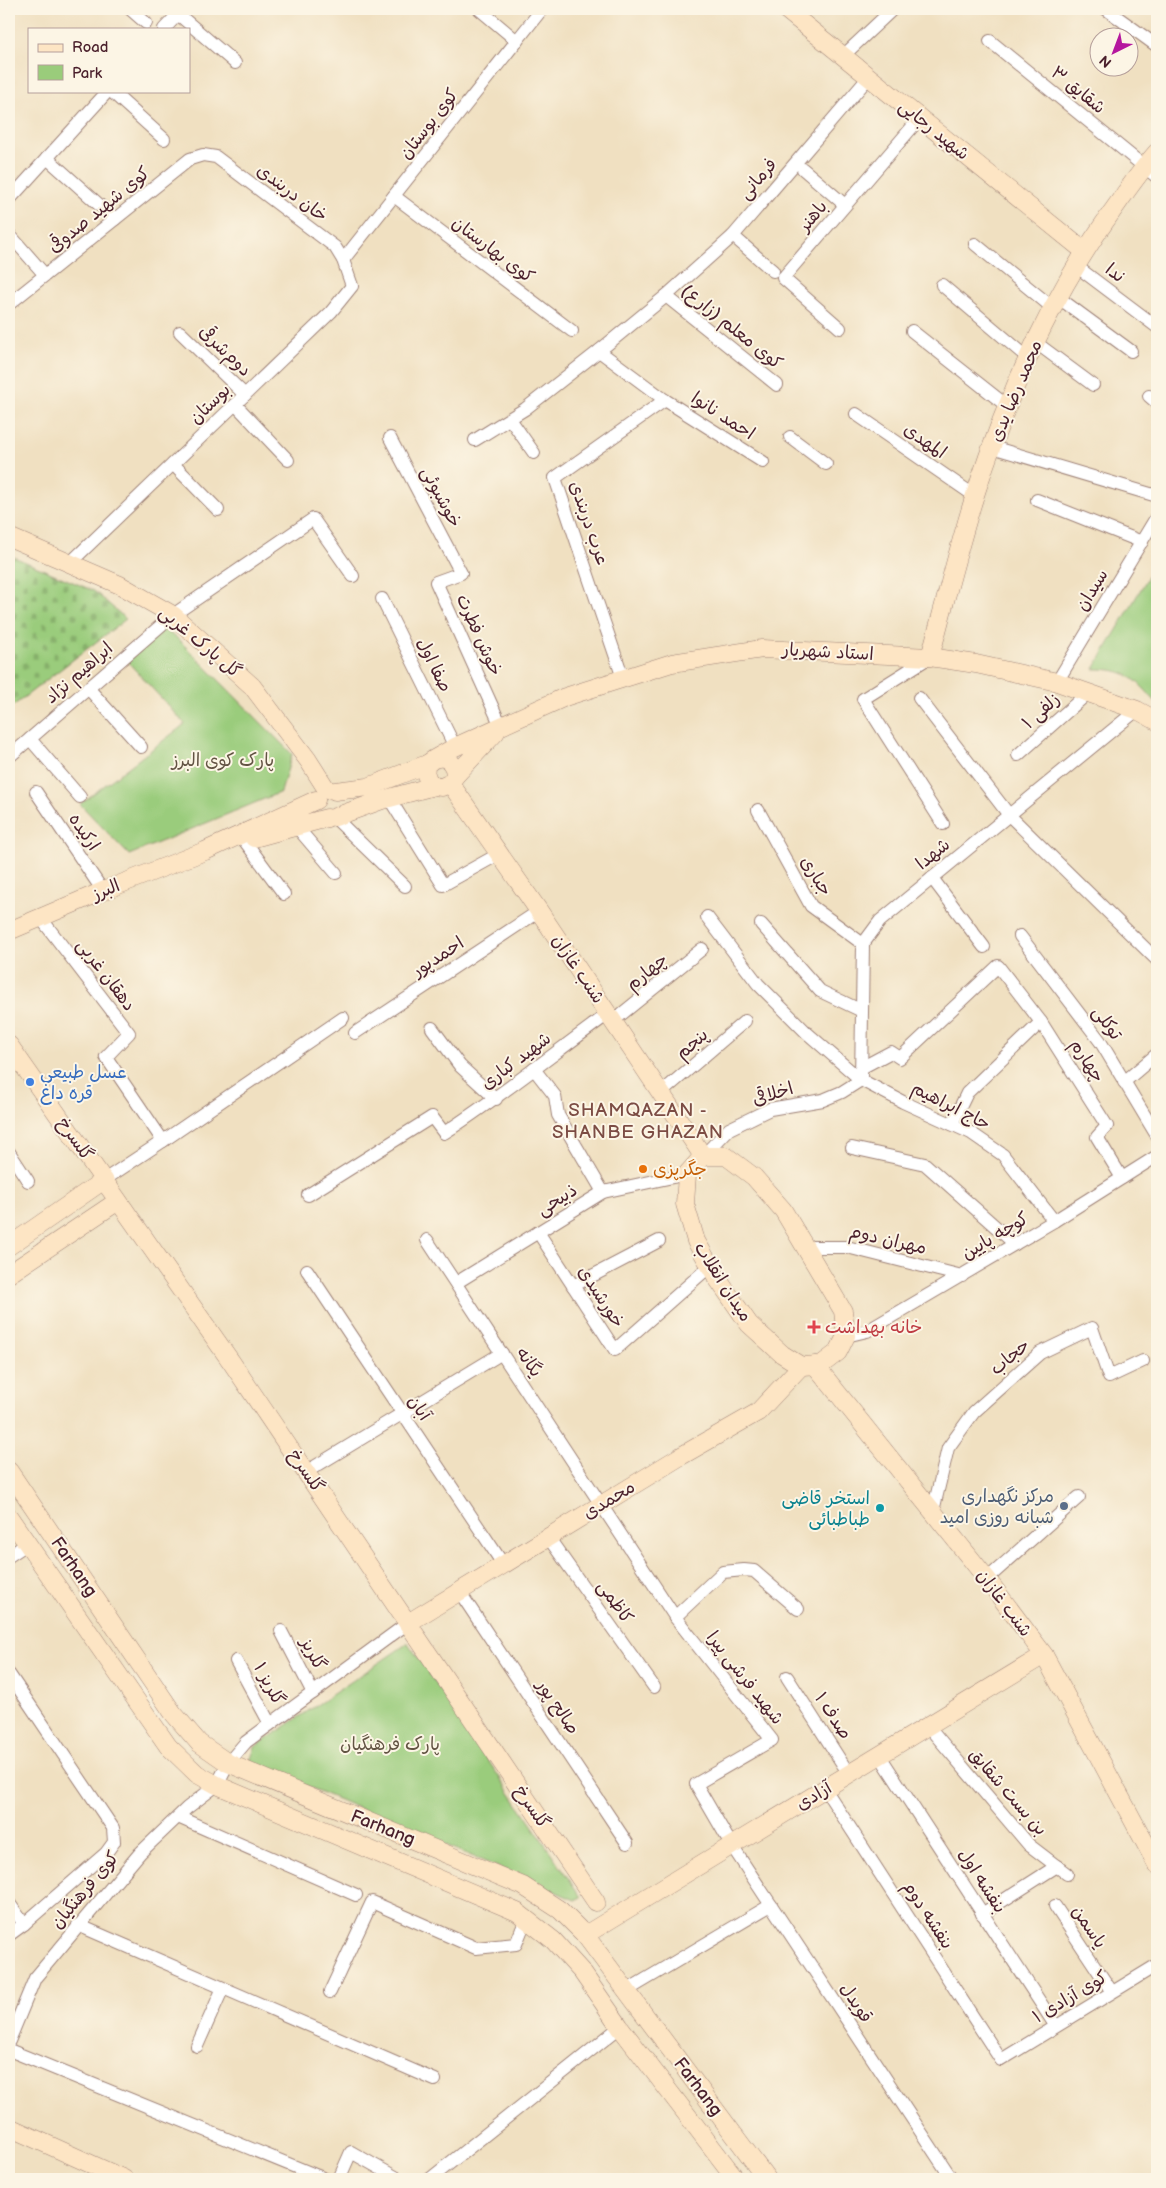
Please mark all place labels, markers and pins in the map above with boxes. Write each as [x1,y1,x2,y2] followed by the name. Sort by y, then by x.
[40,1062,127,1105] place label: عسل طبیعی قره داغ
[24,1076,36,1088] marker: عسل طبیعی قره داغ
[653,1159,707,1181] place label: جگرپزی
[637,1163,649,1175] marker: جگرپزی
[825,1317,922,1338] place label: خانه بهداشت
[807,1320,821,1334] marker: خانه بهداشت
[940,1486,1054,1528] place label: مرکز نگهداری شبانه روزی امید
[782,1488,870,1530] place label: استخر قاضی طباطبائی
[1058,1500,1070,1512] marker: مرکز نگهداری شبانه روزی امید
[874,1502,886,1514] marker: استخر قاضی طباطبائی

